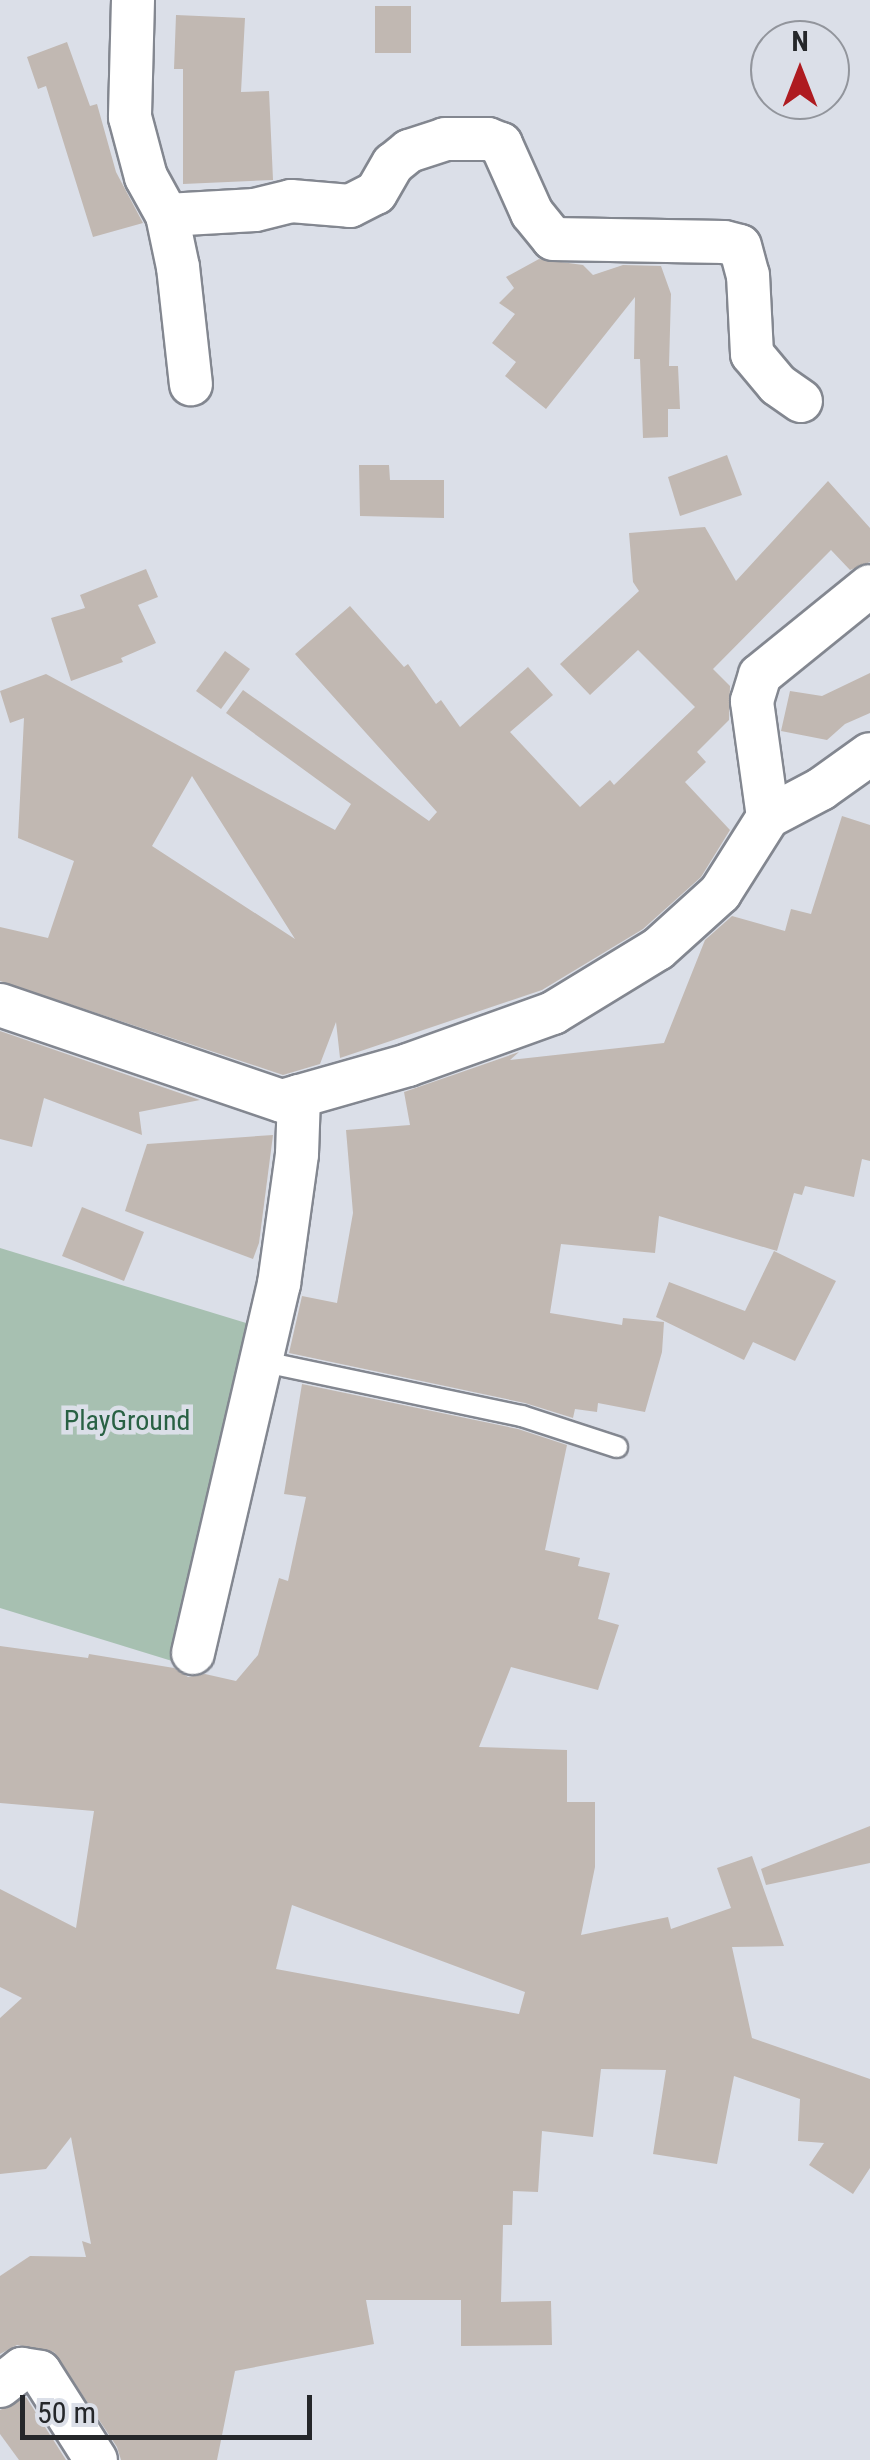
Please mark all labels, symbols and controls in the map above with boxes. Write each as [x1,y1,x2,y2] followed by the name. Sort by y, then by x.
[750,20,850,120] north arrow
[791,25,809,58] text: N
[64,1404,190,1438] park label: PlayGround
[25,2375,318,2437] scale bar
[37,2395,96,2430] text: 50 m

